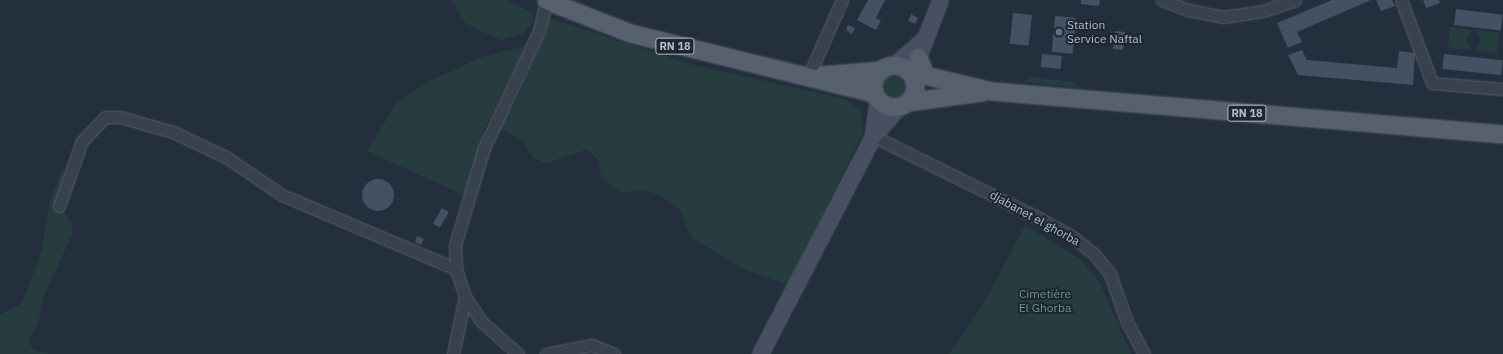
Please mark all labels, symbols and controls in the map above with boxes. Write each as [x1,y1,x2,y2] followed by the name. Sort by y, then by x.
[1067,18,1142,46] place label: Station Service Naftal
[1054,27,1064,37] marker: Station Service Naftal
[655,37,695,55] road number: RN 18
[1227,104,1267,122] road number: RN 18
[988,187,1082,249] street label: djabanet el ghorba
[1019,287,1071,315] park label: Cimetière El Ghorba

